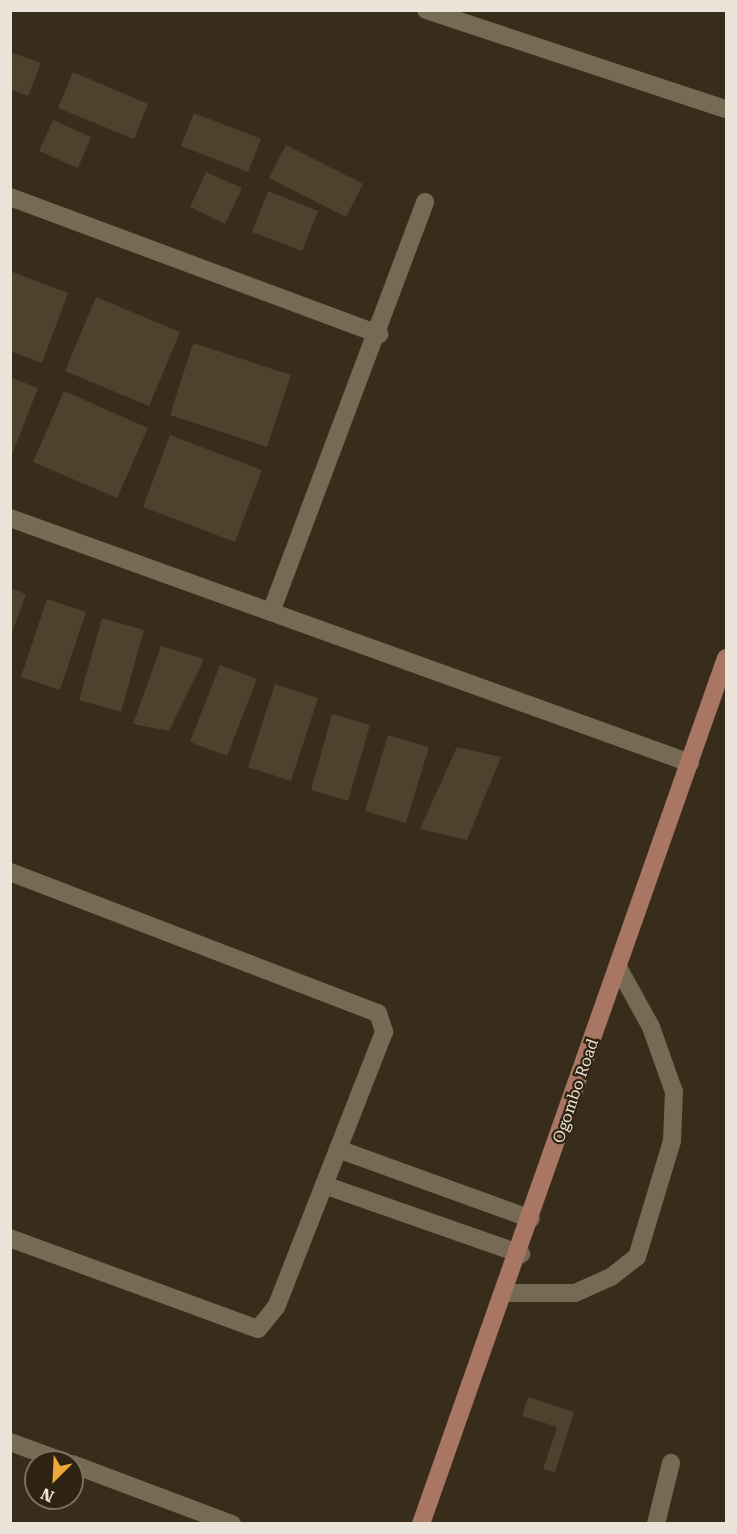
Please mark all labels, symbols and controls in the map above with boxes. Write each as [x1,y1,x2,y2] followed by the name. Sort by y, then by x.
[549,1036,603,1146] street label: Ogombo Road
[24,1450,84,1510] north arrow
[38,1484,57,1506] text: N

